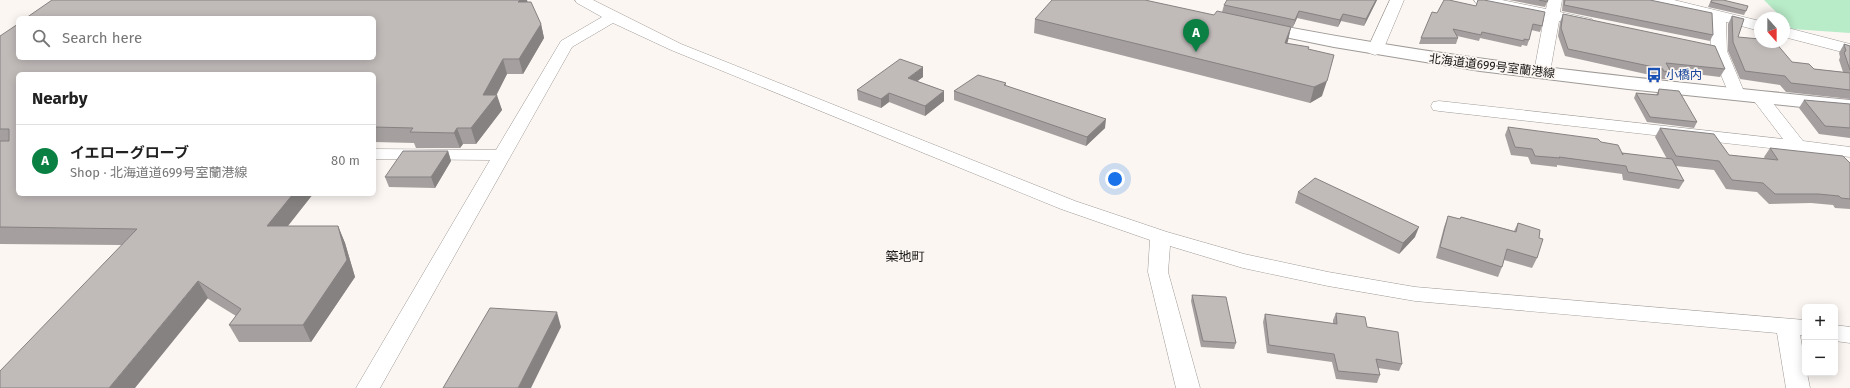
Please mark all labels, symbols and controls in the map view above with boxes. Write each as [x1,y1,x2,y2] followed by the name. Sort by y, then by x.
[1754,12,1790,48] north arrow
[16,16,376,60] search box
[1183,19,1209,52] pin: A
[30,27,52,49] icon: search
[62,29,142,47] text: Search here
[1428,51,1556,81] street label: 北海道道699号室蘭港線
[1645,66,1663,84] bus stop icon: 小橋内
[1666,68,1702,82] place label: 小橋内
[32,88,87,109] text: Nearby
[70,144,189,162] text: イエローグローブ
[41,153,49,168] text: A
[331,153,360,168] text: 80 m
[70,165,247,180] text: Shop · 北海道道699号室蘭港線
[1105,169,1125,189] your location
[885,249,925,264] district label: 築地町
[1802,304,1838,376] map controls
[1802,304,1838,340] button: +
[1802,340,1838,376] button: −

